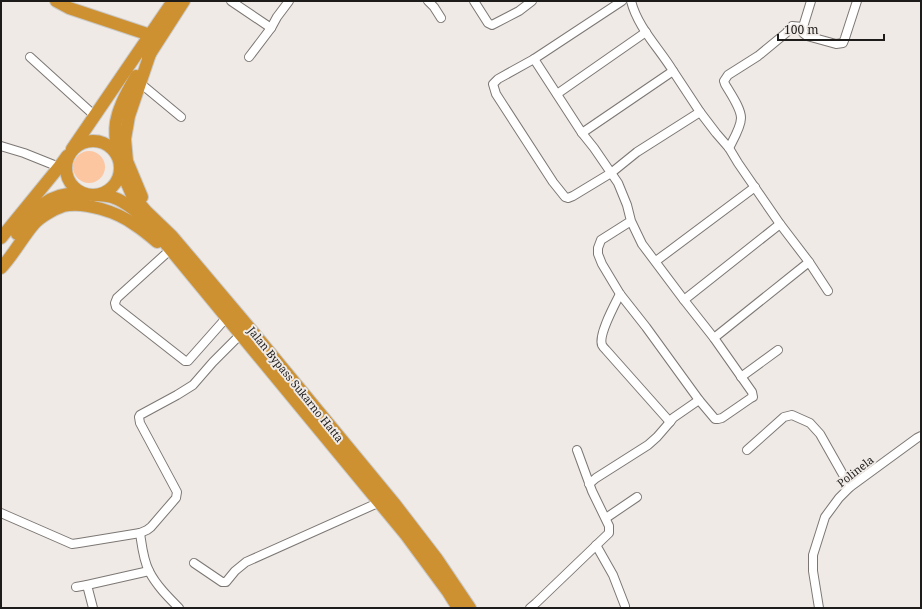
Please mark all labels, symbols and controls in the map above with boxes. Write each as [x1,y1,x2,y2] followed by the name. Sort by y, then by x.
[778,16,884,42] scale bar
[784,21,819,38] text: 100 m
[244,322,347,445] street label: Jalan Bypass Sukarno Hatta
[834,452,876,490] street label: Polinela

